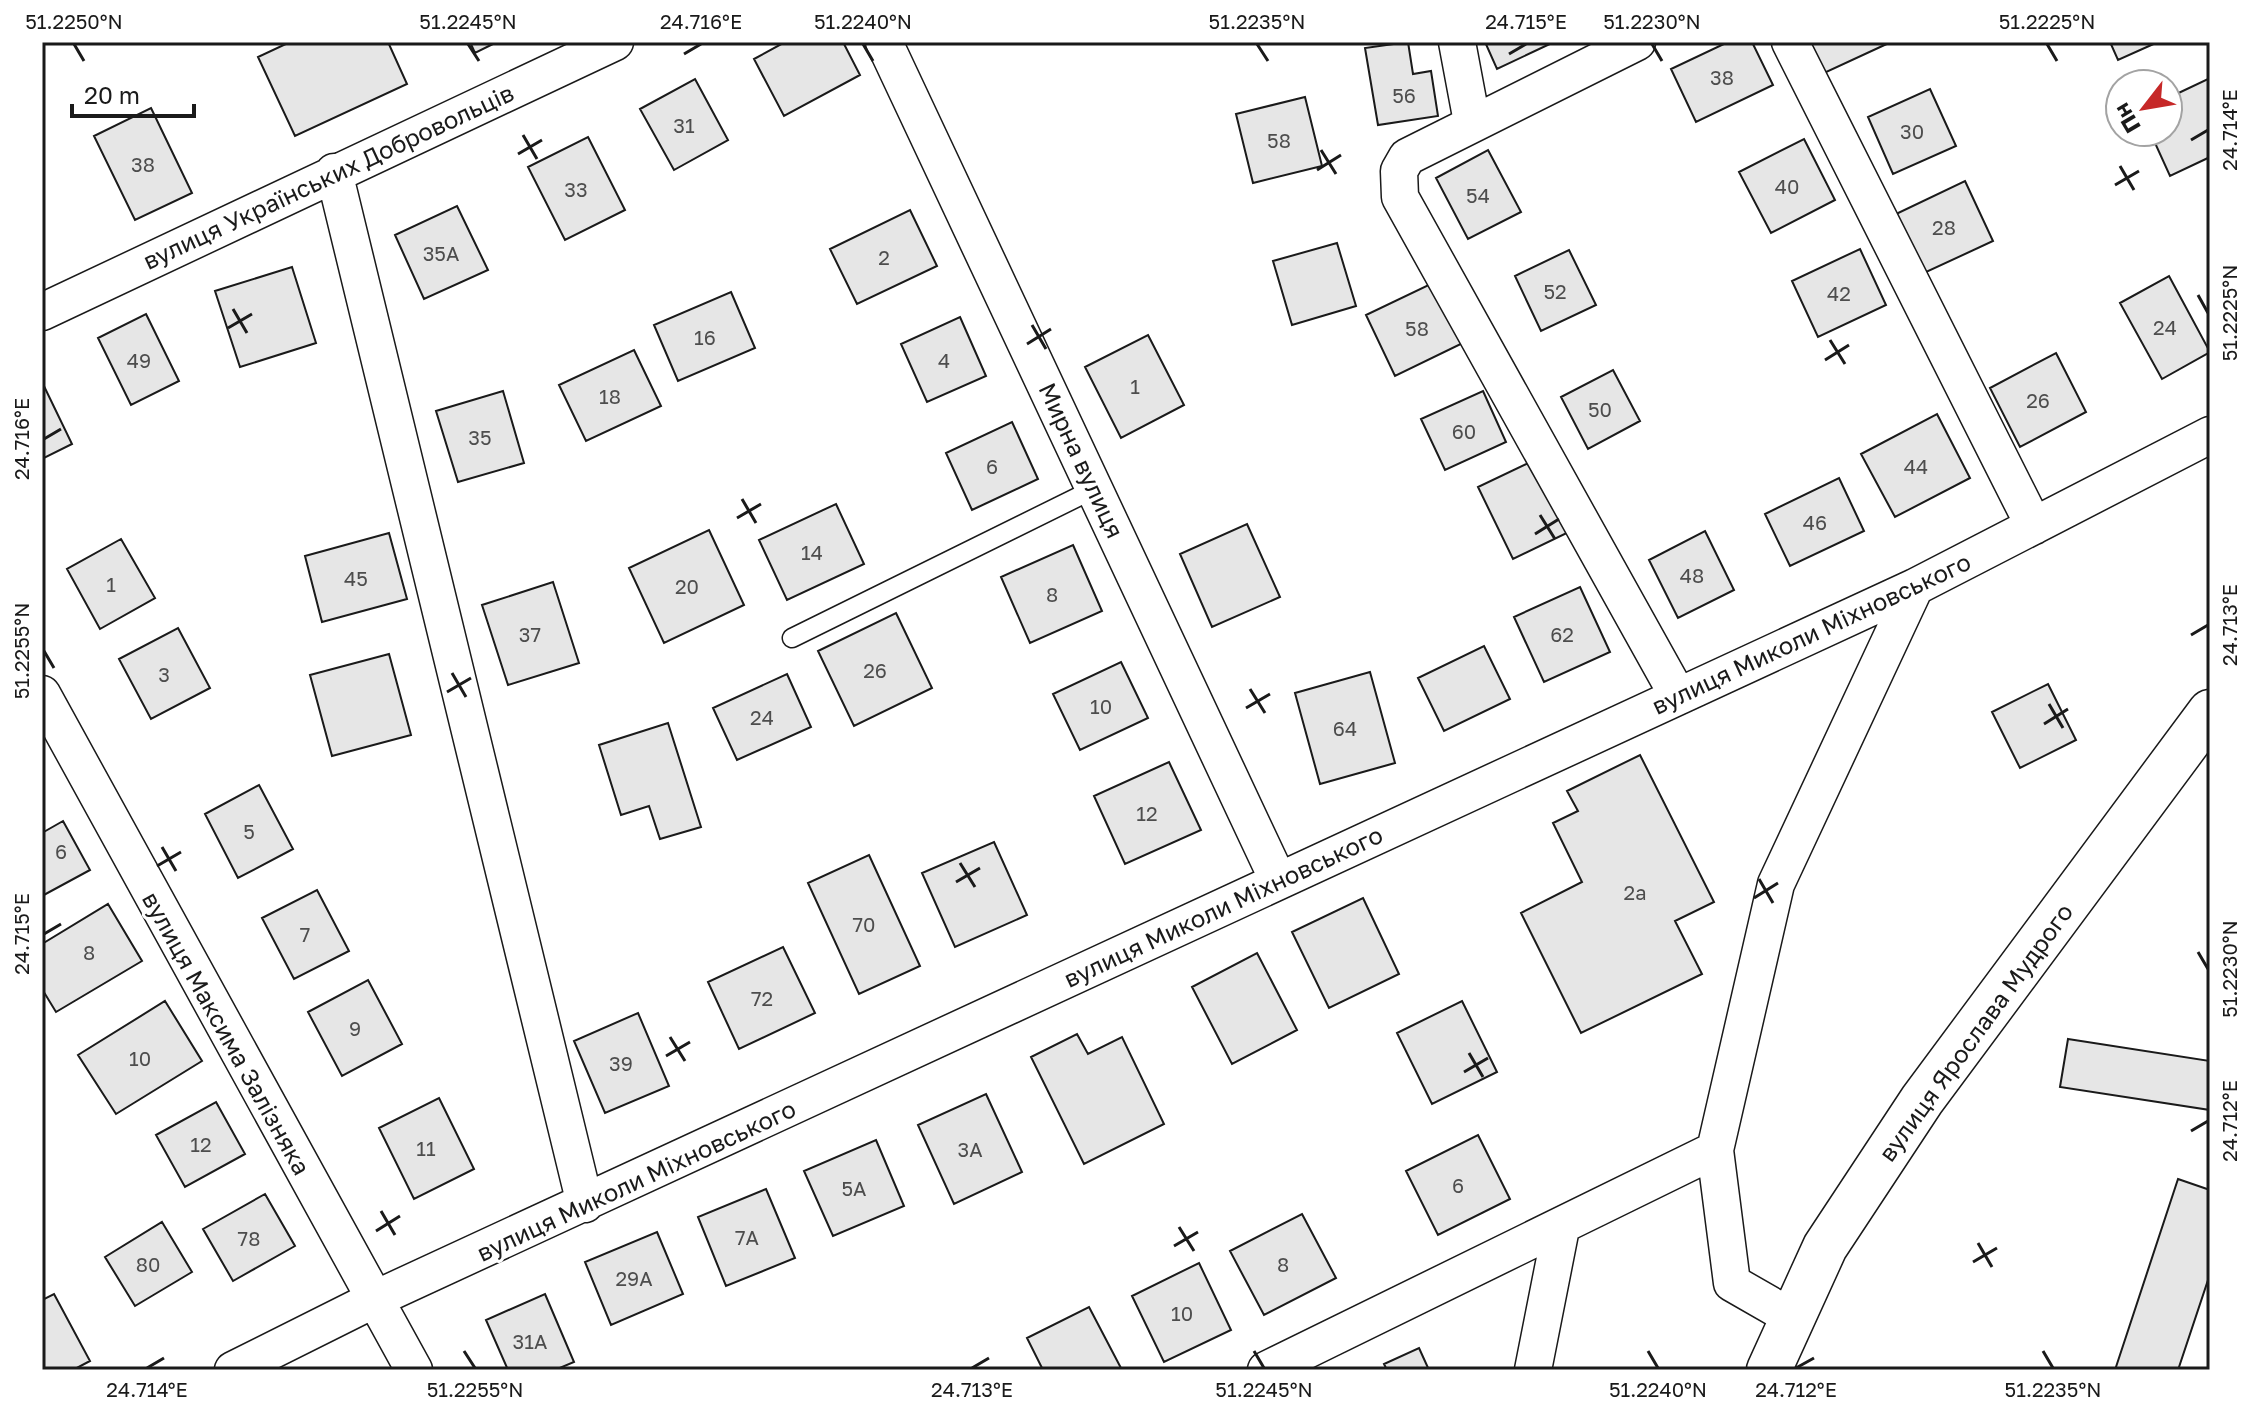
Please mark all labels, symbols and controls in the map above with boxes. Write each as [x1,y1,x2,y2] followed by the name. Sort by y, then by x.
[25,9,123,33] text: 51.2250°N
[419,9,517,33] text: 51.2245°N
[660,9,742,33] text: 24.716°E
[814,9,912,33] text: 51.2240°N
[1209,9,1305,33] text: 51.2235°N
[1485,9,1567,33] text: 24.715°E
[1603,9,1701,33] text: 51.2230°N
[1999,9,2095,33] text: 51.2225°N
[1710,65,1734,89] house number: 38
[72,68,194,118] scale bar
[2104,68,2184,148] north arrow
[138,77,518,275] street label: вулиця Українських Добровольців
[84,80,140,109] text: 20 m
[1392,83,1416,107] house number: 56
[2217,89,2241,171] text: 24.714°E
[2107,99,2146,138] text: Пн
[673,113,695,137] house number: 31
[1900,119,1924,143] house number: 30
[1267,128,1291,152] house number: 58
[131,152,155,176] house number: 38
[1775,174,1799,198] house number: 40
[564,177,588,201] house number: 33
[1466,183,1490,207] house number: 54
[1932,215,1956,239] house number: 28
[423,241,459,265] house number: 35А
[878,245,890,269] house number: 2
[2217,265,2241,361] text: 51.2225°N
[1543,279,1567,303] house number: 52
[1827,281,1851,305] house number: 42
[2153,315,2177,339] house number: 24
[1405,316,1429,340] house number: 58
[694,325,716,349] house number: 16
[127,348,151,372] house number: 49
[938,348,950,372] house number: 4
[1130,374,1140,398] house number: 1
[1033,378,1131,542] street label: Мирна вулиця
[599,384,621,408] house number: 18
[2026,388,2050,412] house number: 26
[1588,397,1612,421] house number: 50
[9,398,33,480] text: 24.716°E
[1452,419,1476,443] house number: 60
[468,425,492,449] house number: 35
[986,454,998,478] house number: 6
[1904,454,1928,478] house number: 44
[1803,510,1827,534] house number: 46
[801,540,823,564] house number: 14
[1647,546,1975,720] street label: вулиця Миколи Міхновського
[1680,563,1704,587] house number: 48
[344,566,368,590] house number: 45
[106,572,116,596] house number: 1
[675,574,699,598] house number: 20
[1046,582,1058,606] house number: 8
[2217,584,2241,666] text: 24.713°E
[9,603,33,699] text: 51.2255°N
[519,622,541,646] house number: 37
[1550,622,1574,646] house number: 62
[863,658,887,682] house number: 26
[158,662,170,686] house number: 3
[1090,694,1112,718] house number: 10
[750,705,774,729] house number: 24
[1333,716,1357,740] house number: 64
[1136,801,1158,825] house number: 12
[243,819,255,843] house number: 5
[1059,819,1387,993] street label: вулиця Миколи Міхновського
[55,839,67,863] house number: 6
[1624,880,1646,904] house number: 2а
[137,886,317,1180] street label: вулиця Максима Залізняка
[9,893,33,975] text: 24.715°E
[1872,898,2078,1166] street label: вулиця Ярослава Мудрого
[853,912,876,936] house number: 70
[2217,920,2241,1018] text: 51.2230°N
[300,922,310,946] house number: 7
[83,940,95,964] house number: 8
[751,986,773,1010] house number: 72
[349,1016,361,1040] house number: 9
[129,1046,151,1070] house number: 10
[609,1051,633,1075] house number: 39
[2217,1080,2241,1162] text: 24.712°E
[472,1093,800,1267] street label: вулиця Миколи Міхновського
[190,1132,212,1156] house number: 12
[416,1136,436,1160] house number: 11
[957,1137,983,1161] house number: 3А
[1452,1173,1464,1197] house number: 6
[842,1176,867,1200] house number: 5А
[735,1225,759,1249] house number: 7А
[238,1226,260,1250] house number: 78
[136,1252,160,1276] house number: 80
[1277,1252,1289,1276] house number: 8
[615,1266,653,1290] house number: 29А
[1171,1301,1193,1325] house number: 10
[513,1329,547,1353] house number: 31А
[106,1377,188,1401] text: 24.714°E
[427,1377,523,1401] text: 51.2255°N
[931,1377,1013,1401] text: 24.713°E
[1215,1377,1313,1401] text: 51.2245°N
[1609,1377,1707,1401] text: 51.2240°N
[1755,1377,1837,1401] text: 24.712°E
[2005,1377,2101,1401] text: 51.2235°N

